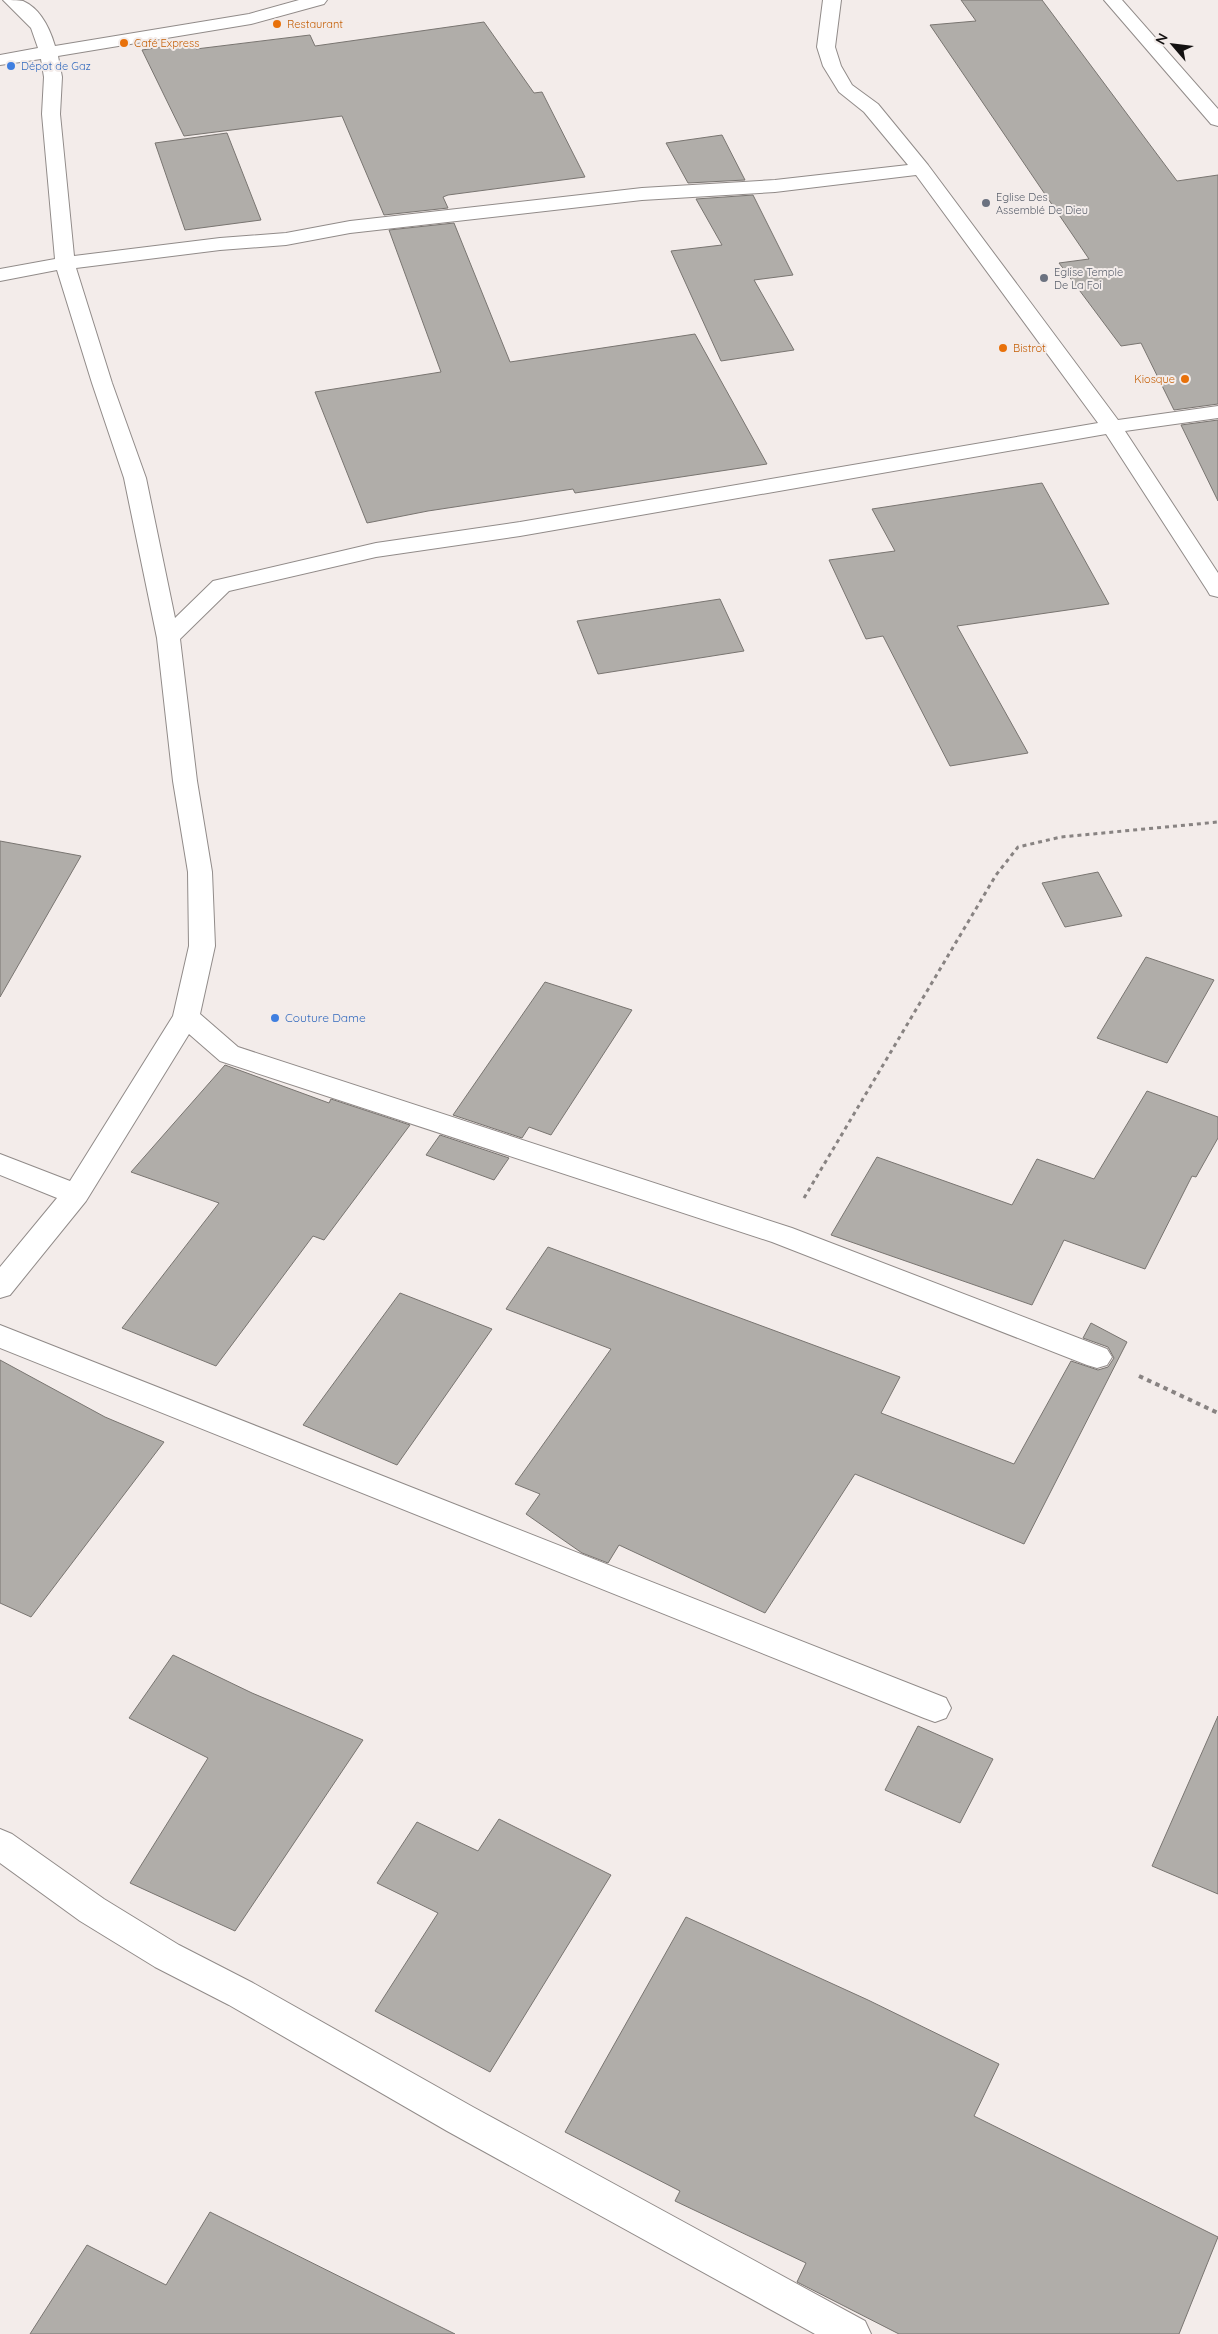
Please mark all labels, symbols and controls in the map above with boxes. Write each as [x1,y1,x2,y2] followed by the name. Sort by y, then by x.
[287,17,343,31] place label: Restaurant
[271,18,283,30] marker: Restaurant
[1148,20,1198,70] north arrow
[1151,30,1172,48] text: N
[134,36,199,50] place label: Café Express
[118,37,130,49] marker: Café Express
[21,59,91,73] place label: Dépot de Gaz
[5,60,17,72] marker: Dépot de Gaz
[996,190,1088,217] place label: Eglise Des Assemblé De Dieu
[980,197,992,209] marker: Eglise Des Assemblé De Dieu
[1054,265,1123,292] place label: Eglise Temple De La Foi
[1038,272,1050,284] marker: Eglise Temple De La Foi
[1013,341,1046,355] place label: Bistrot
[997,342,1009,354] marker: Bistrot
[1134,372,1175,386] place label: Kiosque
[1179,373,1191,385] marker: Kiosque
[285,1010,366,1025] place label: Couture Dame
[269,1012,281,1024] marker: Couture Dame

